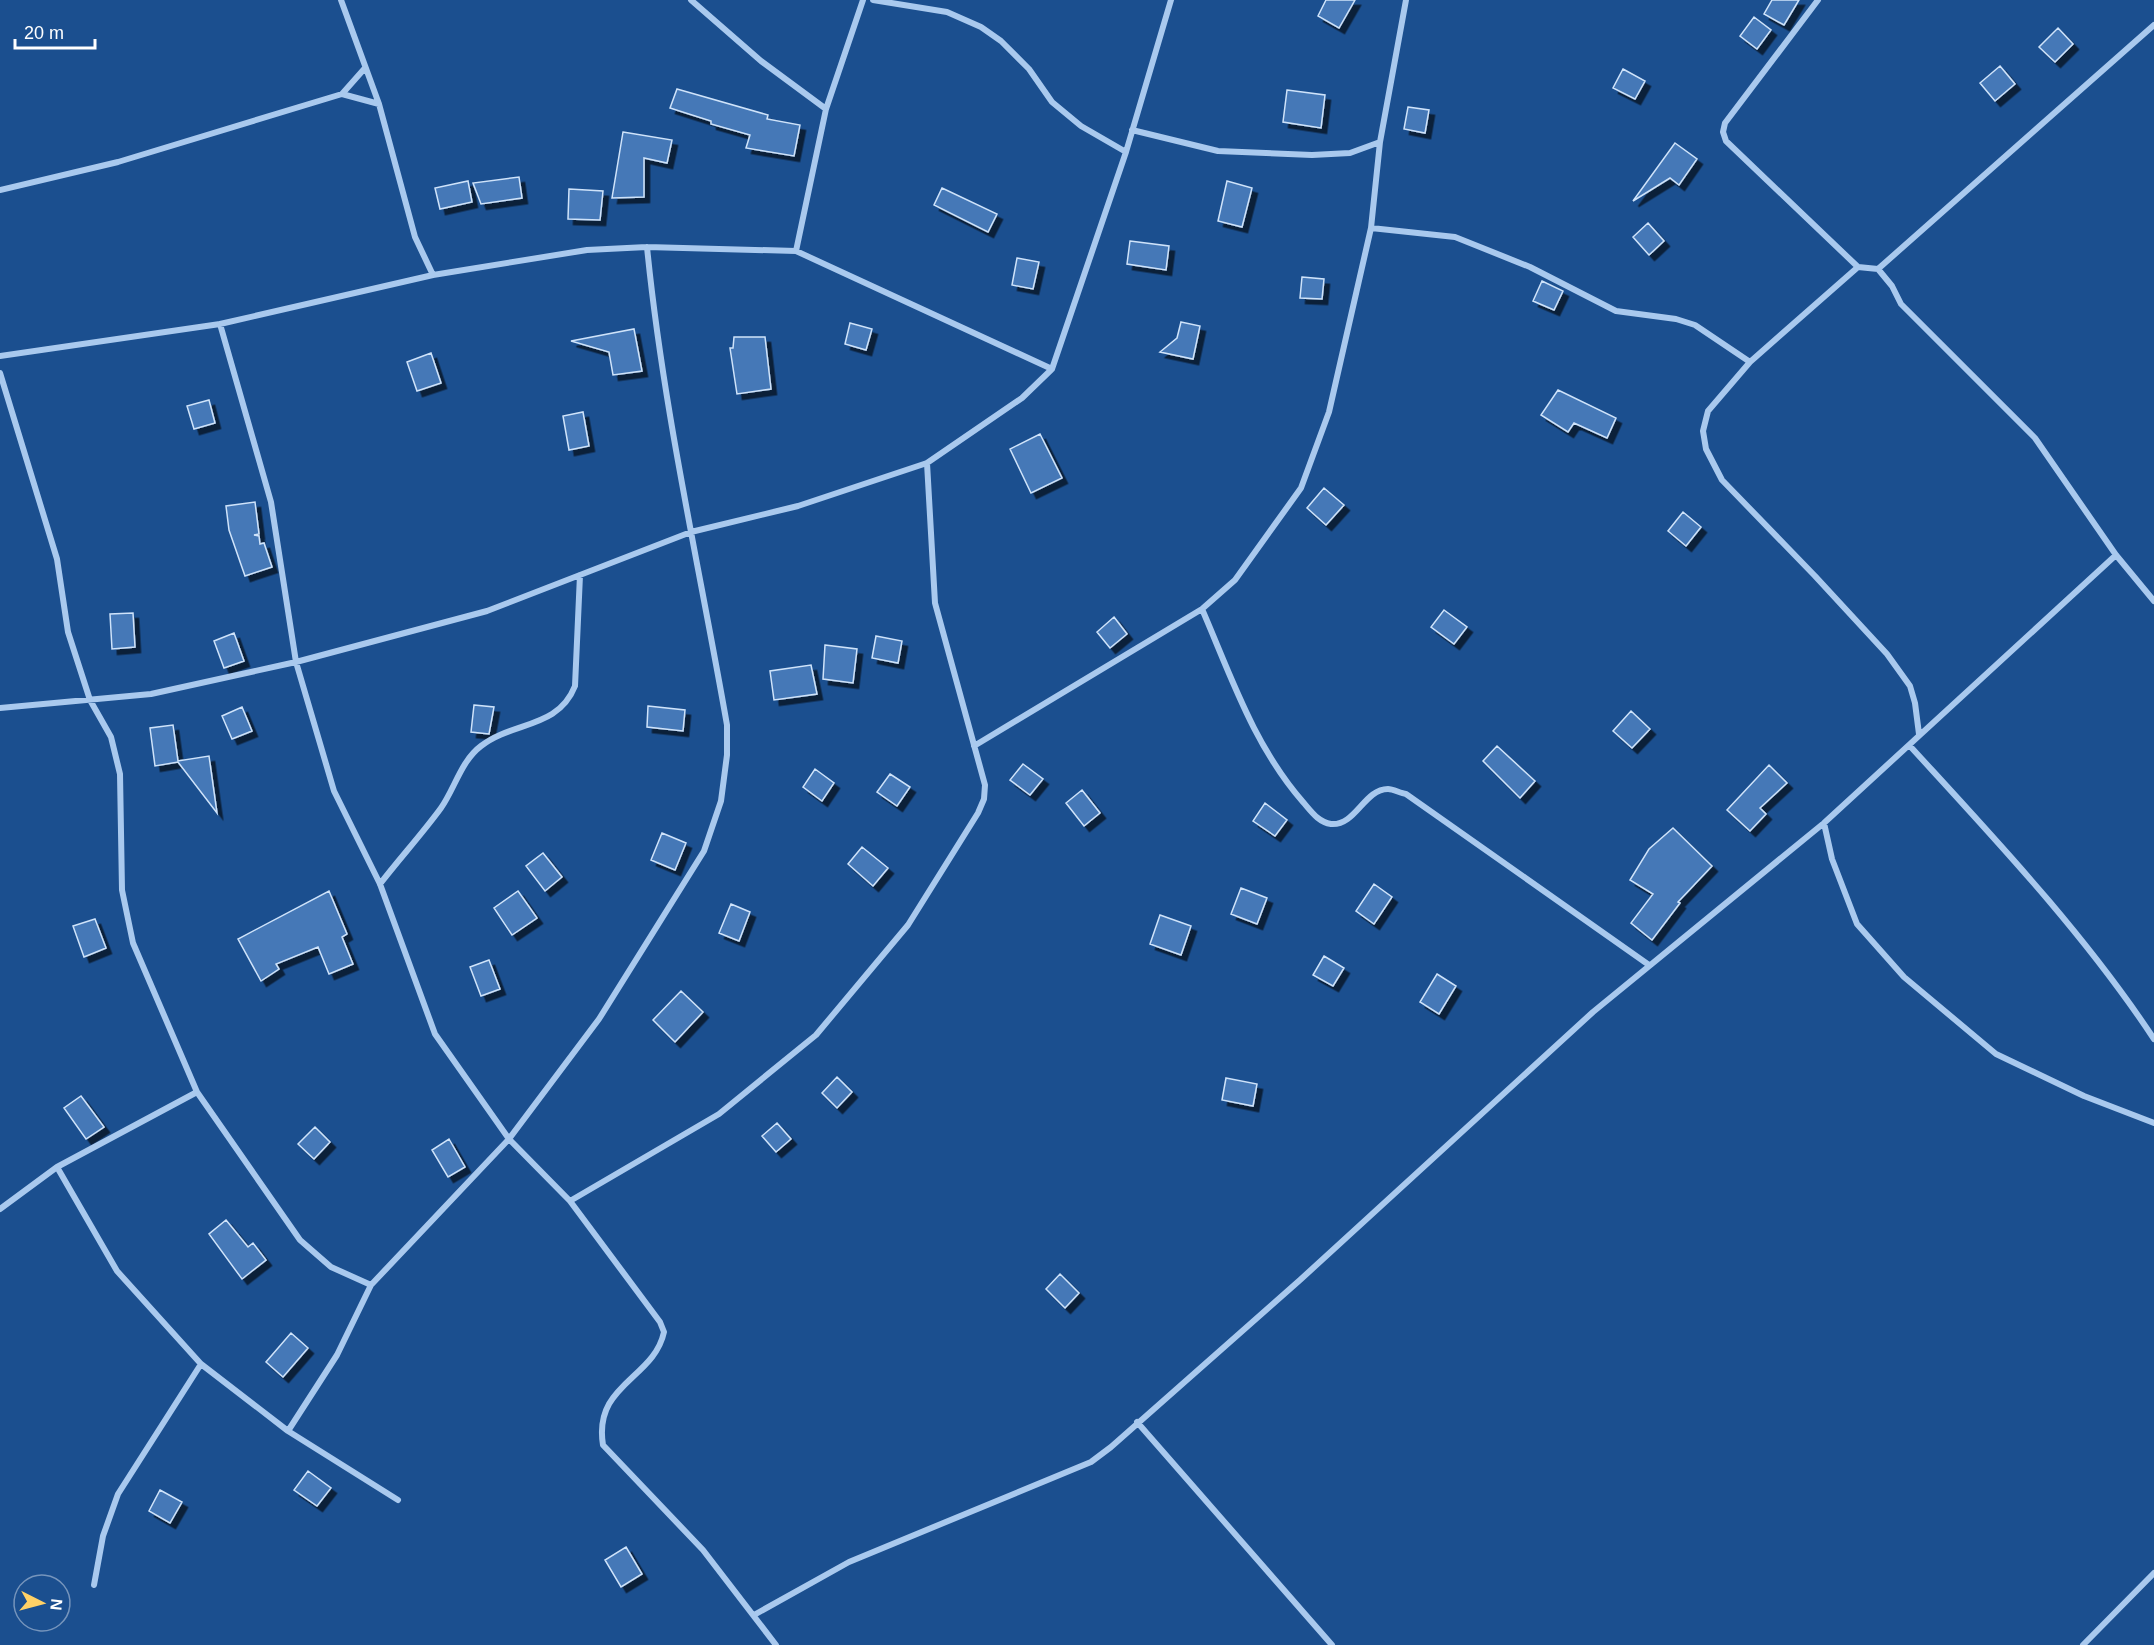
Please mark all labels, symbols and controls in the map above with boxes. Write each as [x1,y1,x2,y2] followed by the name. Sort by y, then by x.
[15,12,94,50] scale bar
[24,23,64,43] text: 20 m
[12,1573,72,1633] north arrow
[47,1598,65,1611] text: N

